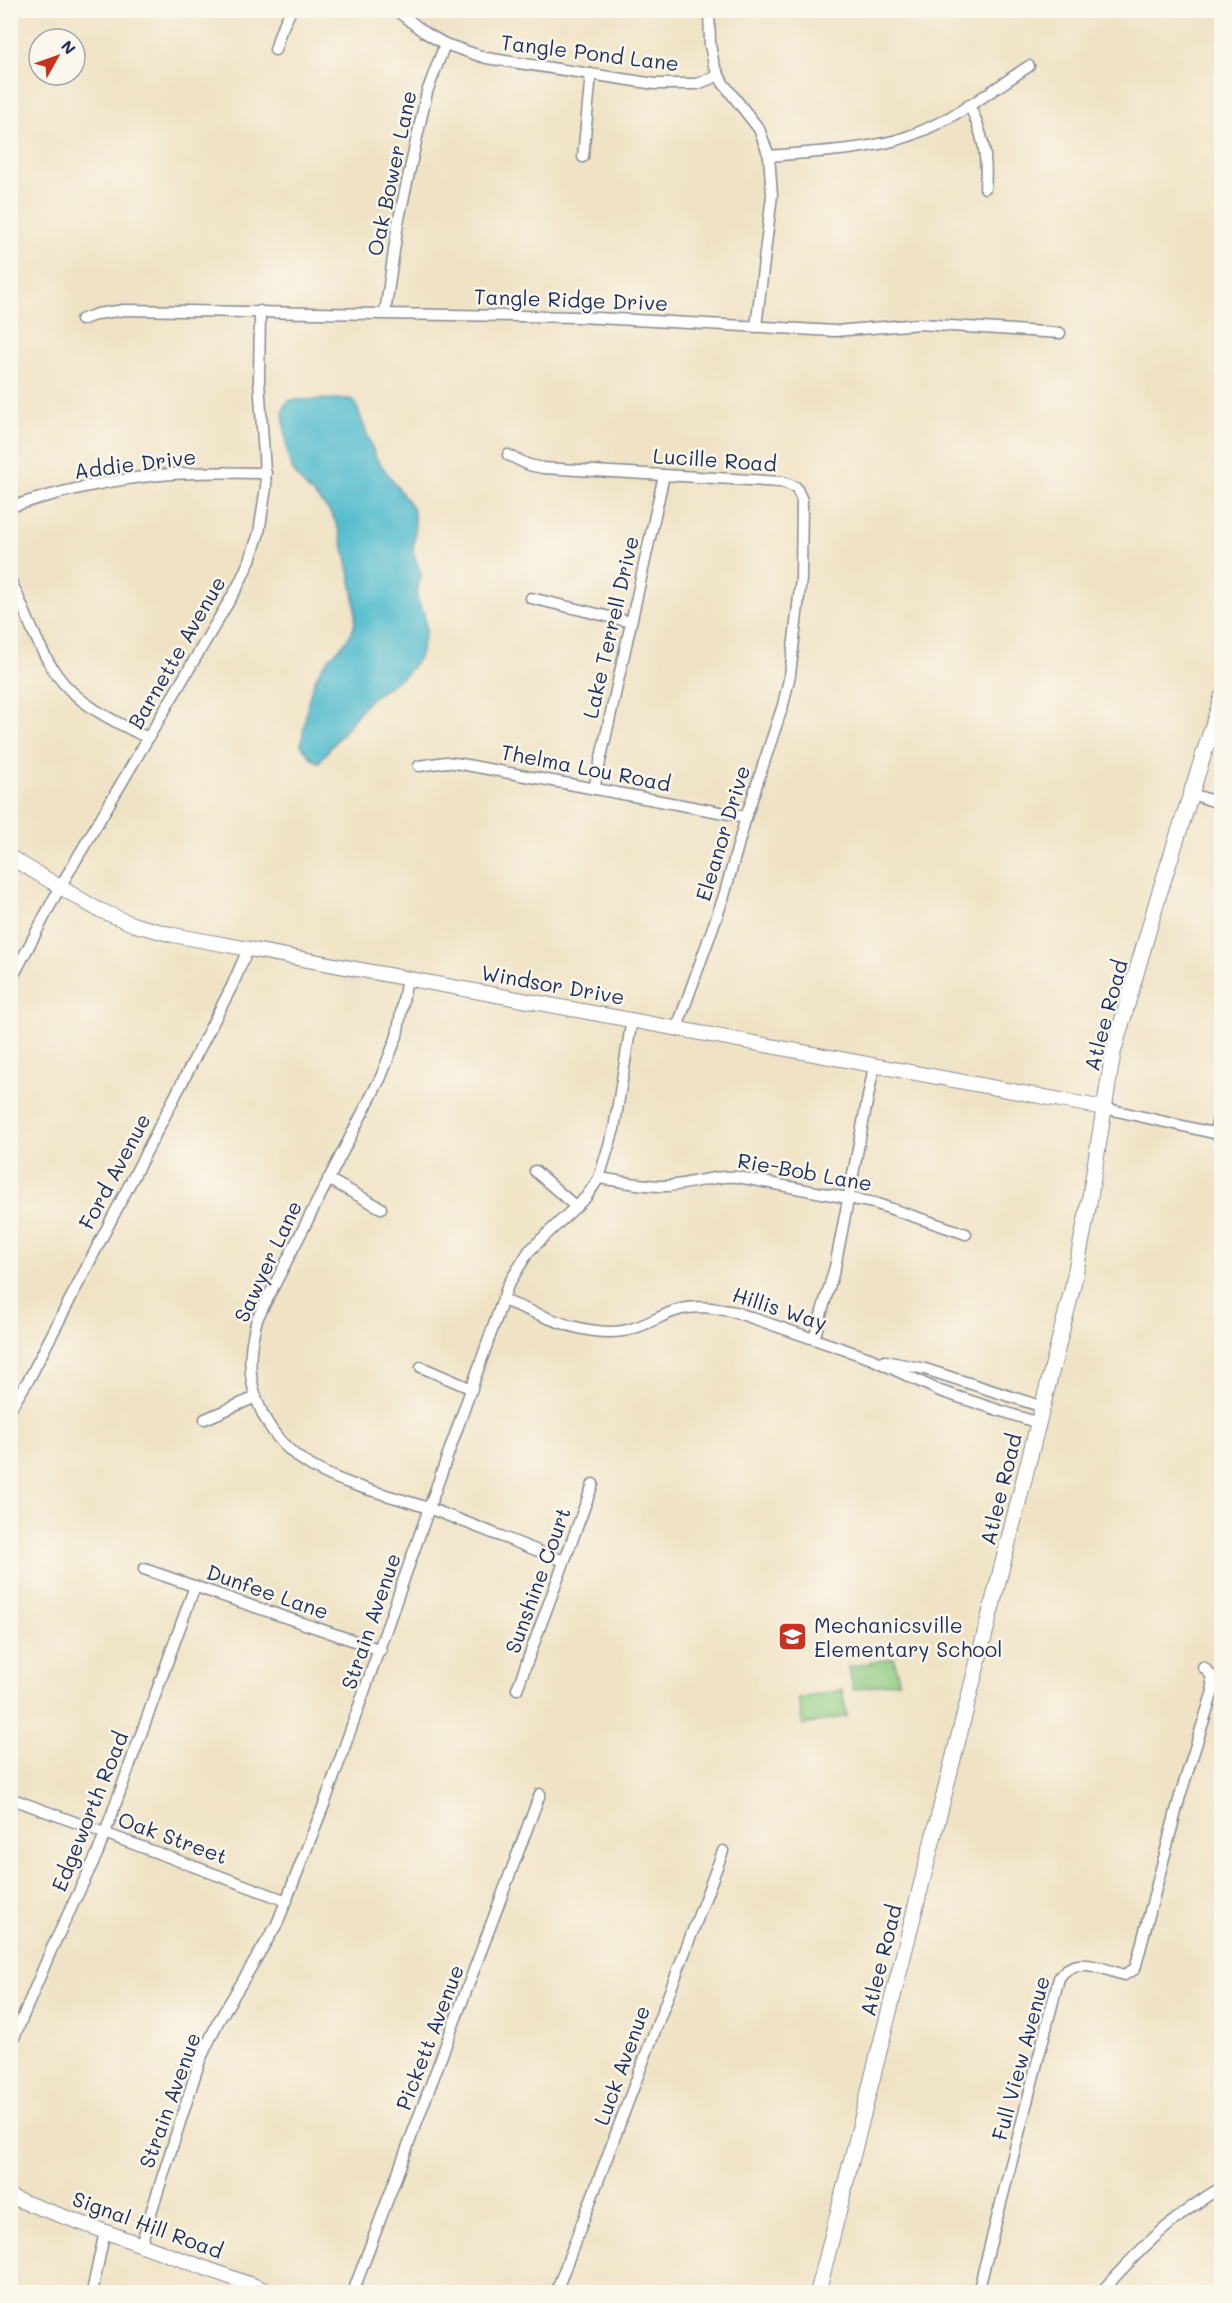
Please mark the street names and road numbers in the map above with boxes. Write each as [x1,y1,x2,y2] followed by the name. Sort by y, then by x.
[499,28,681,76] street label: Tangle Pond Lane
[360,88,422,258] street label: Oak Bower Lane
[473,282,669,316] street label: Tangle Ridge Drive
[652,441,778,477] street label: Lucille Road
[72,442,198,484] street label: Addie Drive
[576,533,644,721] street label: Lake Terrell Drive
[121,571,231,733] street label: Barnette Avenue
[499,737,673,797] street label: Thelma Lou Road
[689,762,755,904] street label: Eleanor Drive
[1077,956,1133,1074] street label: Atlee Road
[479,958,627,1010] street label: Windsor Drive
[72,1108,156,1234] street label: Ford Avenue
[736,1146,874,1196] street label: Rie-Bob Lane
[227,1196,307,1326] street label: Sawyer Lane
[729,1280,831,1336] street label: Hillis Way
[973,1430,1027,1548] street label: Atlee Road
[498,1503,576,1657] street label: Sunshine Court
[334,1549,406,1693] street label: Strain Avenue
[203,1558,333,1624] street label: Dunfee Lane
[45,1727,133,1895] street label: Edgeworth Road
[115,1805,231,1869] street label: Oak Street
[853,1901,907,2019] street label: Atlee Road
[389,1960,469,2114] street label: Pickett Avenue
[985,1973,1055,2143] street label: Full View Avenue
[587,2001,655,2129] street label: Luck Avenue
[132,2029,206,2171] street label: Strain Avenue
[69,2184,227,2264] street label: Signal Hill Road

